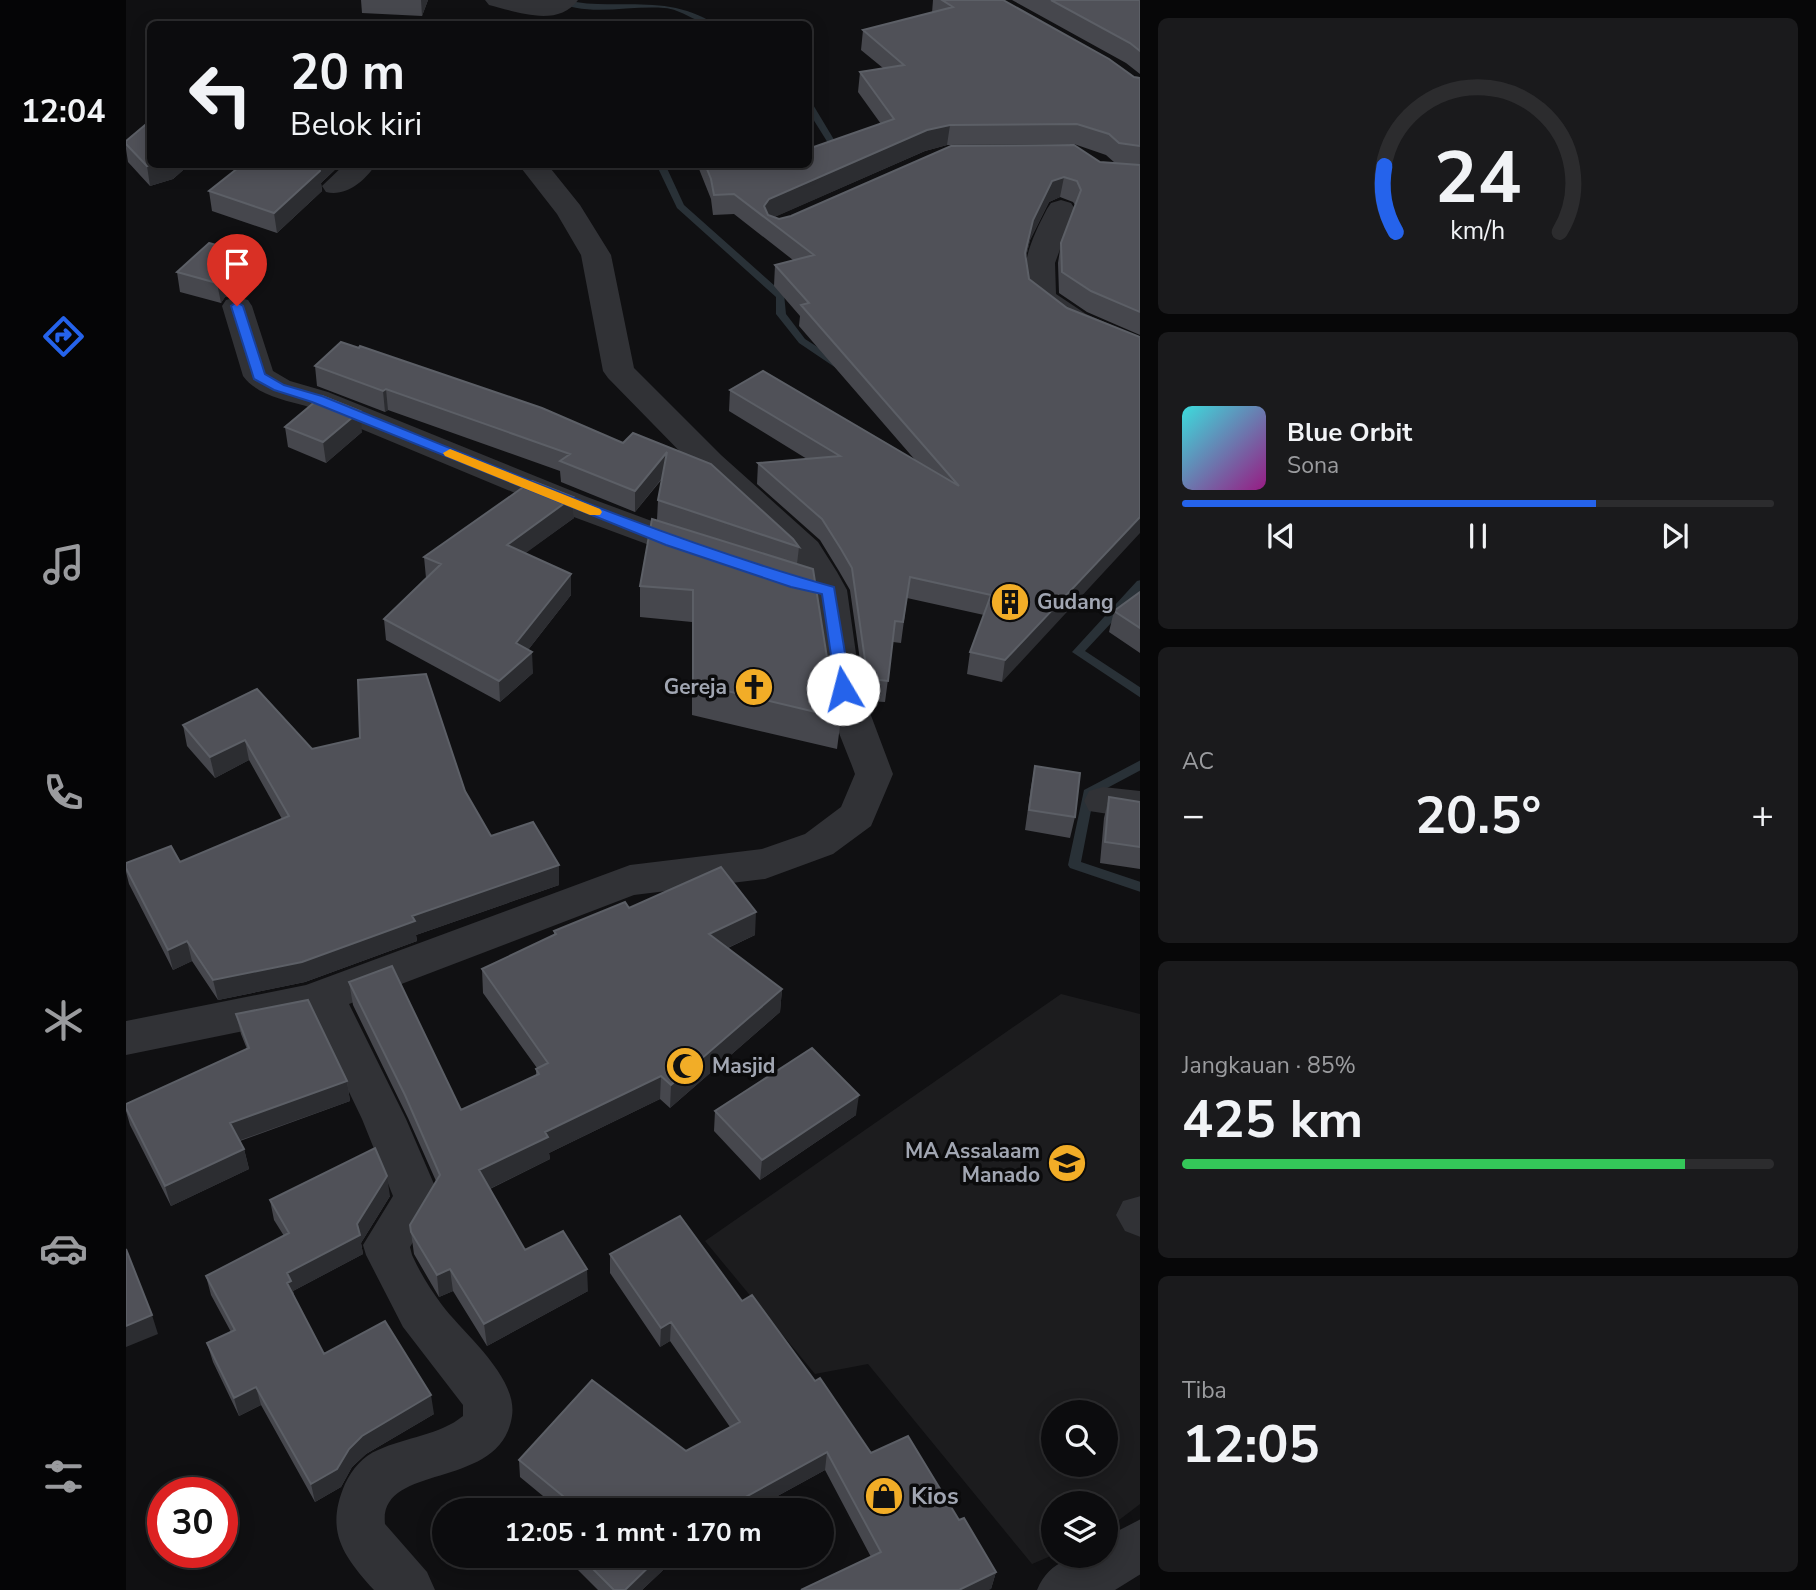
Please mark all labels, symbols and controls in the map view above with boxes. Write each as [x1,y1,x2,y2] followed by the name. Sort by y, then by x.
[290,39,405,106] text: 20 m
[175,49,266,140] icon: left
[21,90,105,133] text: 12:04
[290,103,422,146] text: Belok kiri
[1434,129,1522,229] text: 24
[1450,214,1506,248] text: km/h
[207,234,267,306] pin
[218,245,256,283] icon: arrive
[39,312,88,361] icon: directions
[1287,415,1412,450] text: Blue Orbit
[1287,450,1339,481] text: Sona
[1262,517,1300,555] icon: previous
[1459,517,1497,555] icon: pause
[1656,517,1694,555] icon: next
[39,540,88,589] icon: music
[989,581,1031,623] building icon: Gudang
[1037,588,1114,616] place label: Gudang
[806,652,880,726] position arrow
[733,666,775,708] church icon: Gereja
[664,673,727,701] place label: Gereja
[1182,746,1214,777] text: AC
[39,768,88,817] icon: phone
[1415,780,1541,851] text: 20.5°
[1182,790,1205,841] text: −
[1751,790,1774,841] text: +
[39,996,88,1045] icon: climate
[664,1045,706,1087] mosque icon: Masjid
[1182,1050,1356,1081] text: Jangkauan · 85%
[712,1052,775,1080] place label: Masjid
[1182,1084,1363,1155] text: 425 km
[905,1137,1040,1189] place label: MA Assalaam Manado
[1046,1142,1088,1184] school or university icon: MA Assalaam Manado
[39,1224,88,1273] icon: car
[1182,1375,1227,1406] text: Tiba
[1041,1400,1118,1568] map controls
[1041,1400,1118,1477] button: search
[1182,1409,1320,1480] text: 12:05
[39,1452,88,1501] icon: filters
[863,1475,905,1517] shop icon: Kios
[147,1477,238,1568] speed limit sign: 30
[911,1480,959,1512] place label: Kios
[1041,1491,1118,1568] button: layers
[504,1515,762,1550] text: 12:05 · 1 mnt · 170 m

